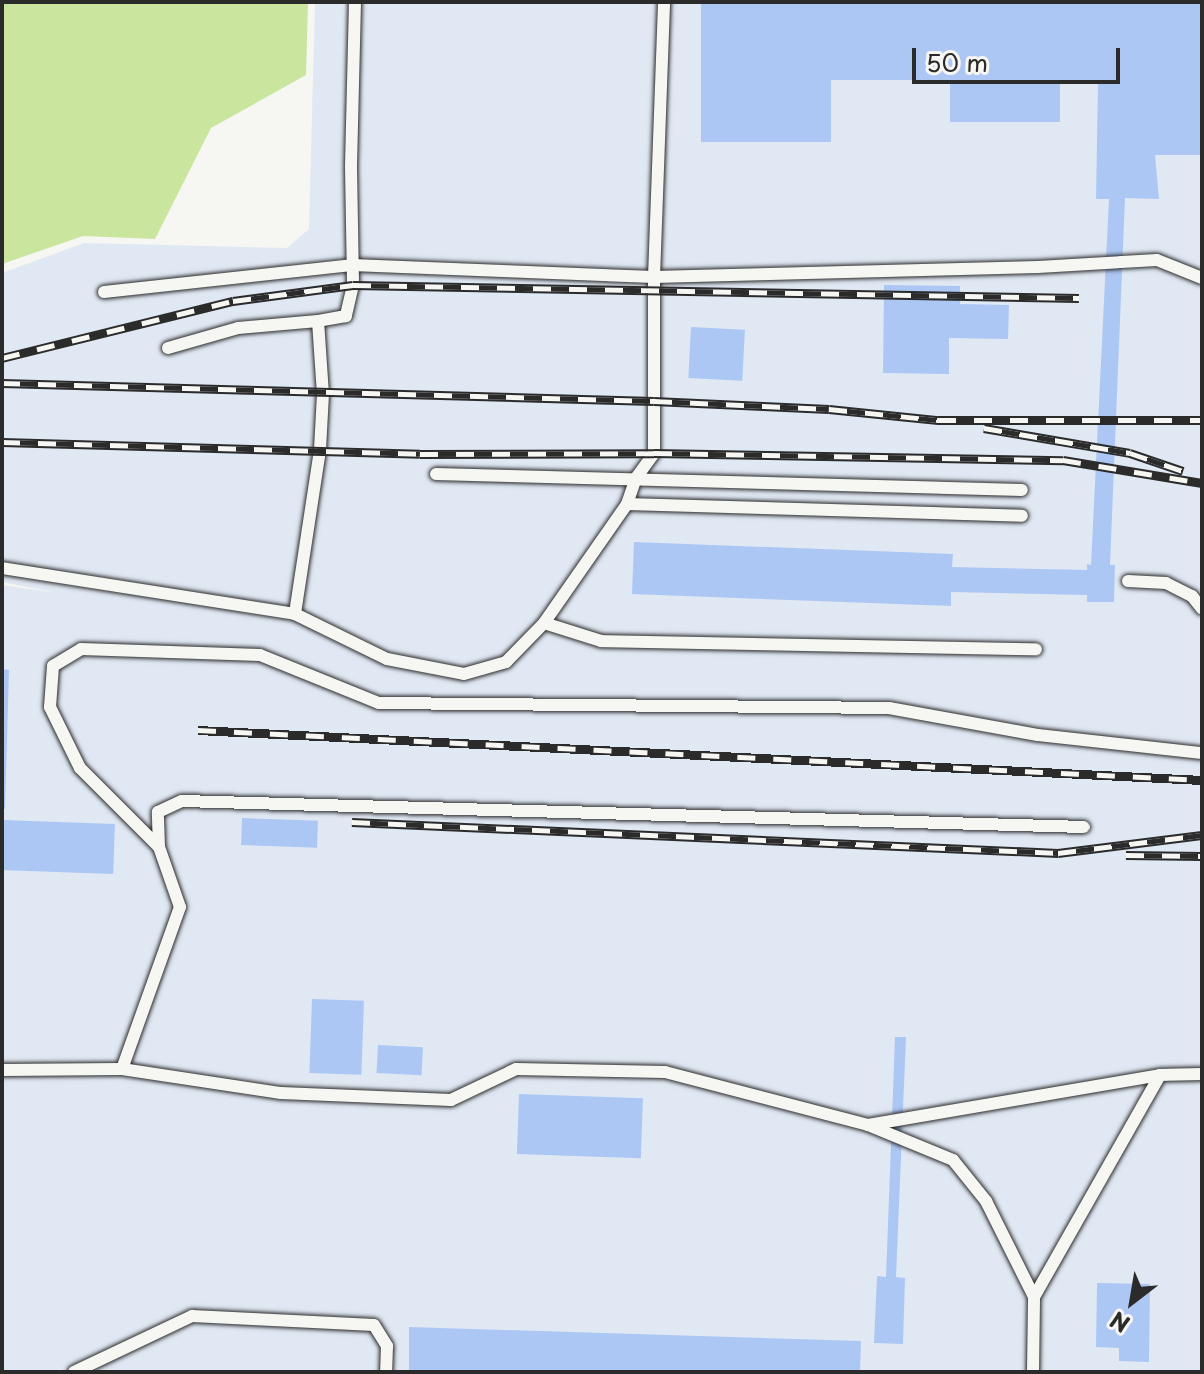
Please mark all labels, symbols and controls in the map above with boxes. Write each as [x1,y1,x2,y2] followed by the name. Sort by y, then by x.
[916,32,1124,82] scale bar
[926,44,988,80] text: 50 m
[1092,1262,1172,1342] north arrow
[1103,1304,1135,1342] text: N

